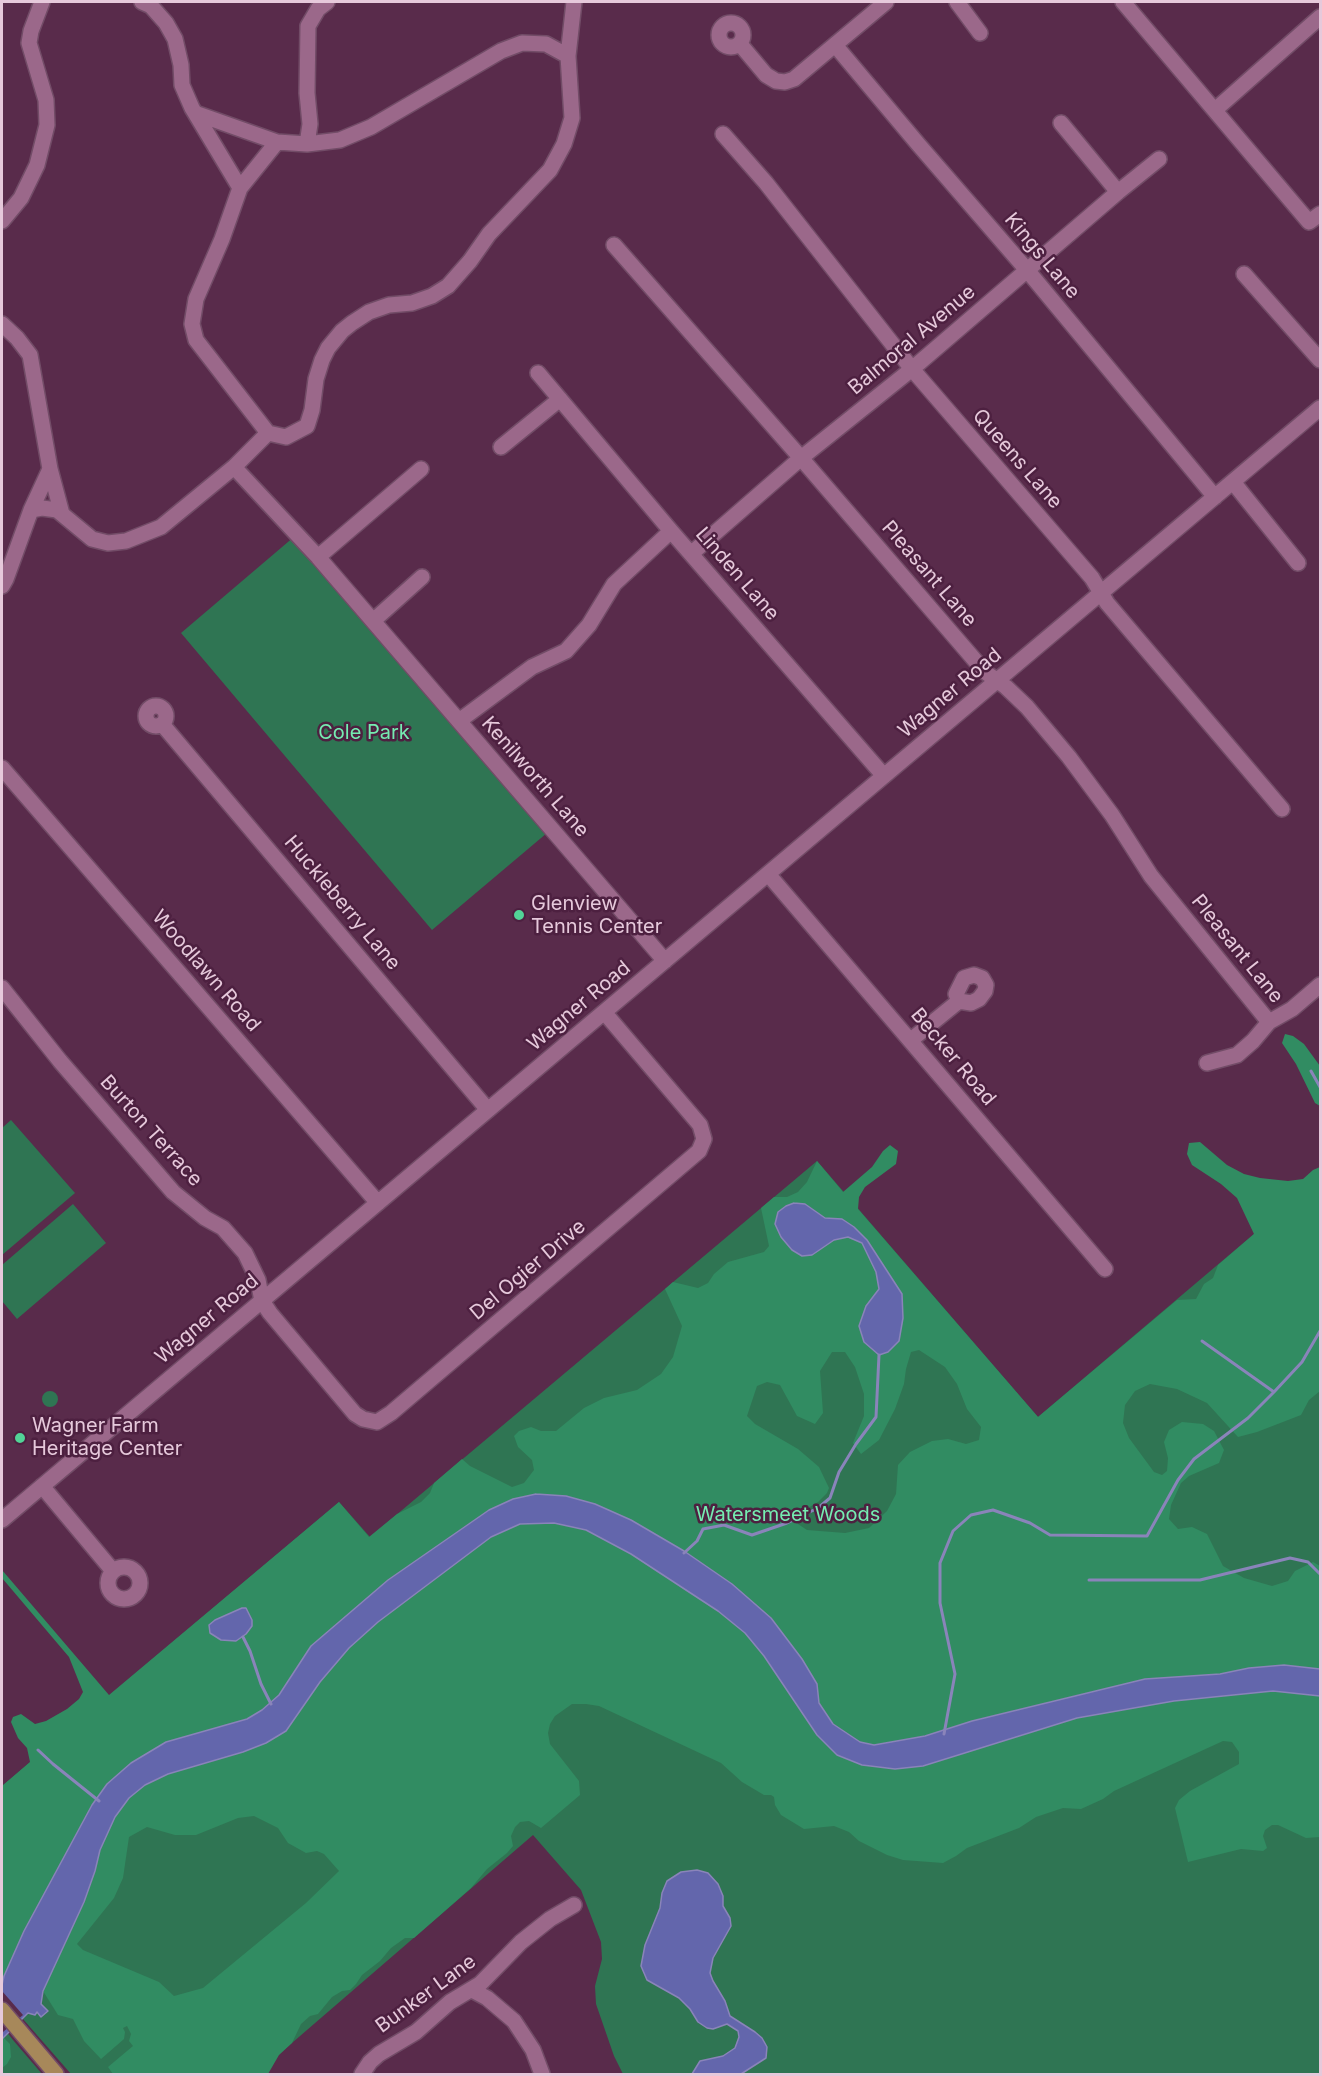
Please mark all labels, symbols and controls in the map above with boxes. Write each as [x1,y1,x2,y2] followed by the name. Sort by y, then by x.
[999,208,1085,304] street label: Kings Lane
[844,280,980,400] street label: Balmoral Avenue
[967,404,1067,514] street label: Queens Lane
[876,516,982,632] street label: Pleasant Lane
[690,523,784,625] street label: Linden Lane
[894,643,1006,743] street label: Wagner Road
[476,712,594,842] street label: Kenilworth Lane
[318,721,410,745] park label: Cole Park
[279,831,405,975] street label: Huckleberry Lane
[1186,890,1288,1008] street label: Pleasant Lane
[531,892,662,939] place label: Glenview Tennis Center
[147,905,265,1037] street label: Woodlawn Road
[512,908,526,922] marker: Glenview Tennis Center
[523,956,635,1056] street label: Wagner Road
[905,1003,1001,1111] street label: Becker Road
[95,1070,207,1192] street label: Burton Terrace
[465,1215,591,1325] street label: Del Ogier Drive
[151,1269,263,1369] street label: Wagner Road
[32,1414,182,1461] place label: Wagner Farm Heritage Center
[13,1431,27,1445] marker: Wagner Farm Heritage Center
[696,1503,880,1527] park label: Watersmeet Woods
[371,1950,481,2038] street label: Bunker Lane

